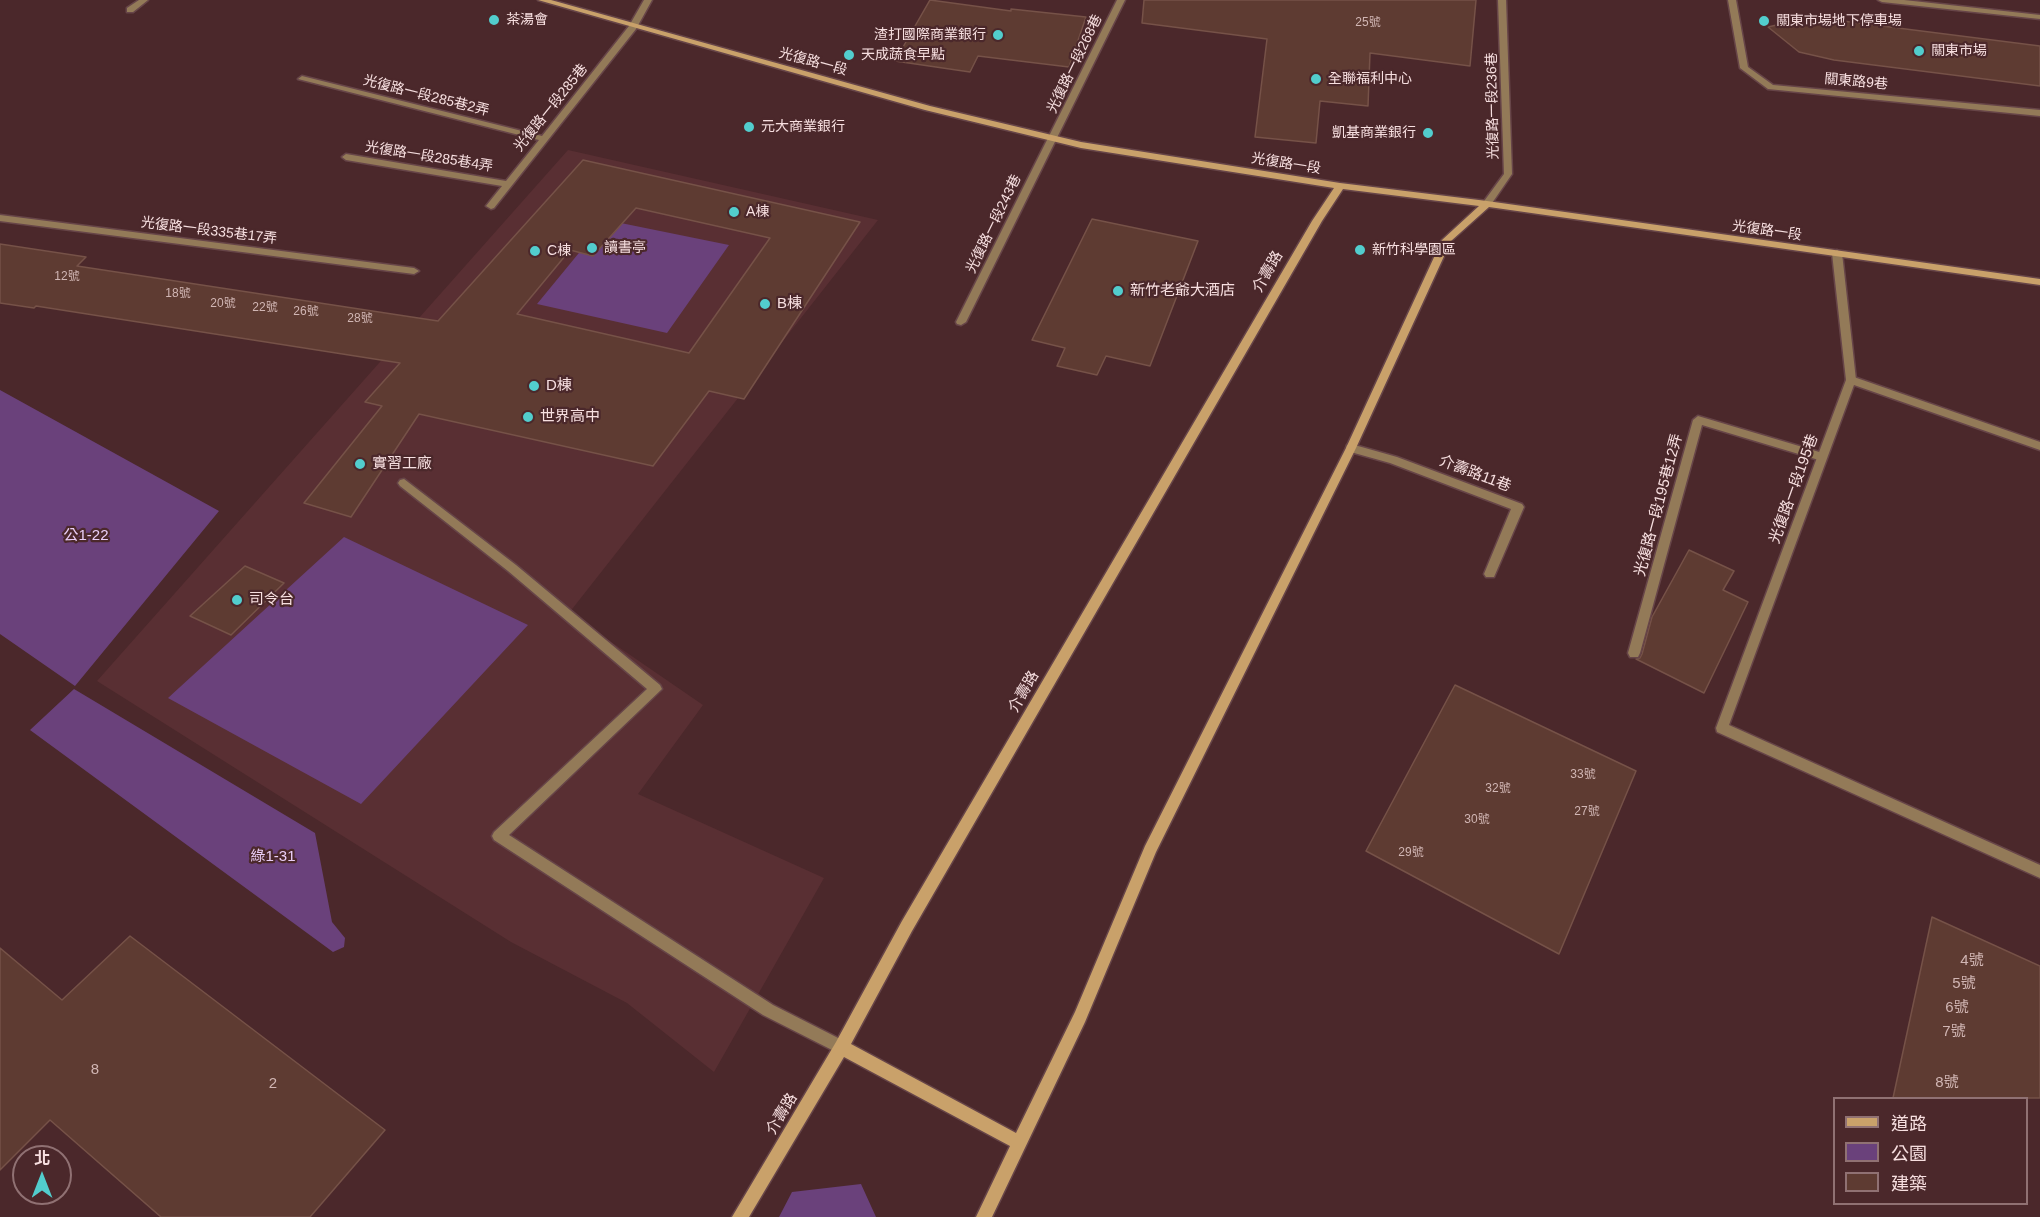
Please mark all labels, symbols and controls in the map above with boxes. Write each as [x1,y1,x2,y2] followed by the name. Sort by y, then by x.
[506,12,548,28] place label: 茶湯會
[1044,12,1106,116] street label: 光復路一段268巷
[487,13,501,27] marker: 茶湯會
[1776,13,1902,29] place label: 關東市場地下停車場
[1757,14,1771,28] marker: 關東市場地下停車場
[1355,16,1381,30] house number: 25號
[874,27,986,43] place label: 渣打國際商業銀行
[991,28,1005,42] marker: 渣打國際商業銀行
[1931,43,1987,59] place label: 關東市場
[1912,44,1926,58] marker: 關東市場
[777,45,849,79] street label: 光復路一段
[861,47,945,63] place label: 天成蔬食早點
[842,48,856,62] marker: 天成蔬食早點
[1484,52,1502,160] street label: 光復路一段236巷
[511,61,591,155] street label: 光復路一段285巷
[1328,71,1412,87] place label: 全聯福利中心
[1823,71,1889,93] street label: 關東路9巷
[361,72,491,120] street label: 光復路一段285巷2弄
[1309,72,1323,86] marker: 全聯福利中心
[761,119,845,135] place label: 元大商業銀行
[742,120,756,134] marker: 元大商業銀行
[1332,125,1416,141] place label: 凱基商業銀行
[1421,126,1435,140] marker: 凱基商業銀行
[364,139,494,175] street label: 光復路一段285巷4弄
[1250,150,1322,178] street label: 光復路一段
[963,172,1025,276] street label: 光復路一段243巷
[746,204,769,220] place label: A棟
[727,205,741,219] marker: A棟
[140,214,278,248] street label: 光復路一段335巷17弄
[1731,218,1803,244] street label: 光復路一段
[604,240,646,256] place label: 讀書亭
[585,241,599,255] marker: 讀書亭
[1372,242,1456,258] place label: 新竹科學園區
[547,243,571,259] place label: C棟
[1353,243,1367,257] marker: 新竹科學園區
[528,244,542,258] marker: C棟
[1249,248,1287,296] street label: 介壽路
[54,270,80,284] house number: 12號
[1130,282,1235,300] place label: 新竹老爺大酒店
[1111,284,1125,298] marker: 新竹老爺大酒店
[165,287,191,301] house number: 18號
[777,295,802,313] place label: B棟
[210,297,236,311] house number: 20號
[758,297,772,311] marker: B棟
[252,301,278,315] house number: 22號
[293,305,319,319] house number: 26號
[347,312,373,326] house number: 28號
[546,377,572,395] place label: D棟
[527,379,541,393] marker: D棟
[540,408,600,426] place label: 世界高中
[521,410,535,424] marker: 世界高中
[1631,432,1687,578] street label: 光復路一段195巷12弄
[1766,432,1822,546] street label: 光復路一段195巷
[1436,452,1514,496] street label: 介壽路11巷
[372,455,432,473] place label: 實習工廠
[353,457,367,471] marker: 實習工廠
[63,527,109,545] park label: 公1-22
[249,591,294,609] place label: 司令台
[230,593,244,607] marker: 司令台
[1005,668,1043,716] street label: 介壽路
[1570,768,1596,782] house number: 33號
[1485,782,1511,796] house number: 32號
[1574,805,1600,819] house number: 27號
[1464,813,1490,827] house number: 30號
[1398,846,1424,860] house number: 29號
[250,848,296,866] park label: 綠1-31
[1960,952,1984,970] house number: 4號
[1952,975,1976,993] house number: 5號
[1945,999,1969,1017] house number: 6號
[1942,1023,1966,1041] house number: 7號
[91,1061,99,1079] house number: 8
[1935,1074,1959,1092] house number: 8號
[269,1075,277,1093] house number: 2
[763,1090,801,1138] street label: 介壽路
[1833,1097,2028,1205] legend
[1891,1114,1927,1134] text: 道路
[1891,1144,1927,1164] text: 公園
[12,1145,72,1205] north arrow
[34,1150,50,1167] text: 北
[1891,1174,1927,1194] text: 建築

